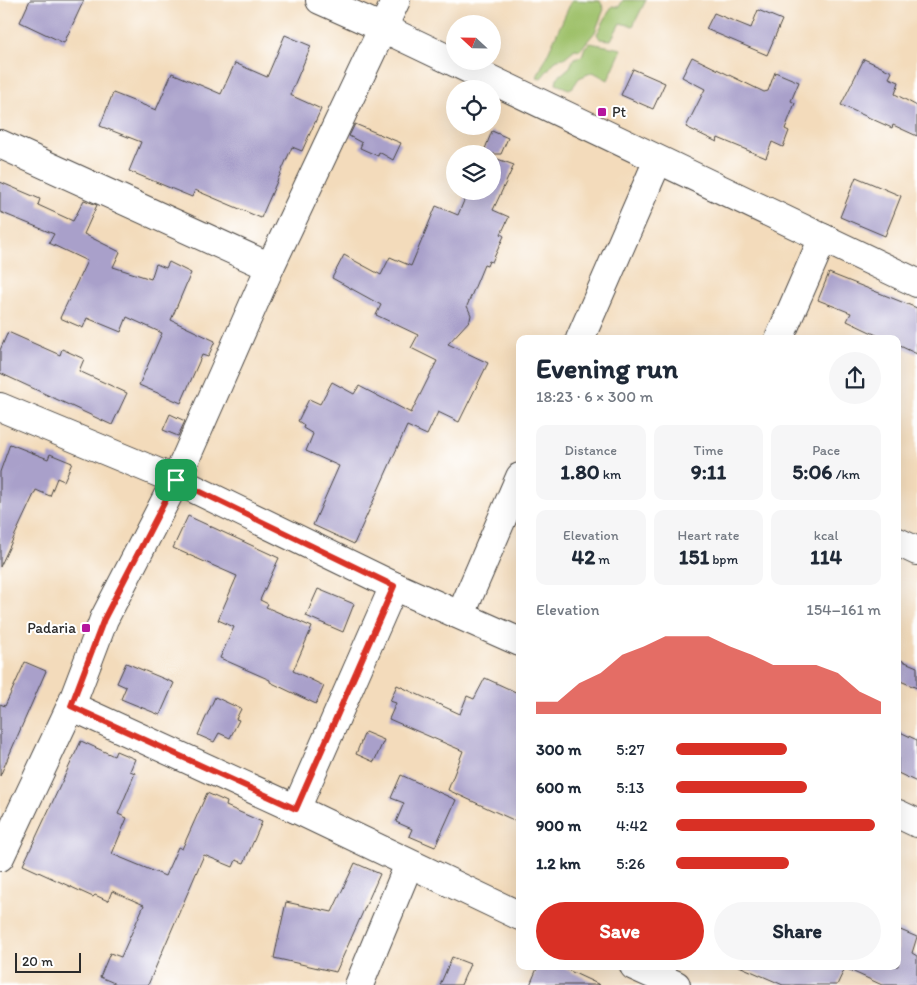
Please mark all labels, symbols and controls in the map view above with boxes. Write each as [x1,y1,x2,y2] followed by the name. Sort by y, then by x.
[446,15,501,70] north arrow
[446,15,501,200] map controls
[446,80,501,135] button: locate
[612,103,627,121] place label: Pt
[596,106,608,118] marker: Pt
[446,145,501,200] button: layers
[536,351,678,385] text: Evening run
[829,352,881,404] button: share
[536,387,653,406] text: 18:23 · 6 × 300 m
[565,442,617,459] text: Distance
[694,442,723,459] text: Time
[812,442,840,459] text: Pace
[155,459,197,501] pin
[560,459,600,484] text: 1.80
[691,459,726,484] text: 9:11
[792,459,832,484] text: 5:06
[162,466,190,494] icon: arrive
[600,466,621,483] text: km
[832,466,860,483] text: /km
[563,527,619,544] text: Elevation
[678,527,739,544] text: Heart rate
[814,527,839,544] text: kcal
[572,544,595,569] text: 42
[679,544,709,569] text: 151
[810,544,842,569] text: 114
[595,551,610,568] text: m
[709,551,738,568] text: bpm
[536,600,600,619] text: Elevation
[806,600,881,619] text: 154–161 m
[27,619,76,637] place label: Padaria
[80,622,92,634] marker: Padaria
[536,740,582,759] text: 300 m
[616,740,645,759] text: 5:27
[536,778,581,797] text: 600 m
[616,778,644,797] text: 5:13
[536,816,581,835] text: 900 m
[616,816,648,835] text: 4:42
[536,854,581,873] text: 1.2 km
[616,854,645,873] text: 5:26
[536,902,704,960] button: Save
[714,902,881,960] button: Share
[15,950,81,973] scale bar
[22,953,53,970] text: 20 m

